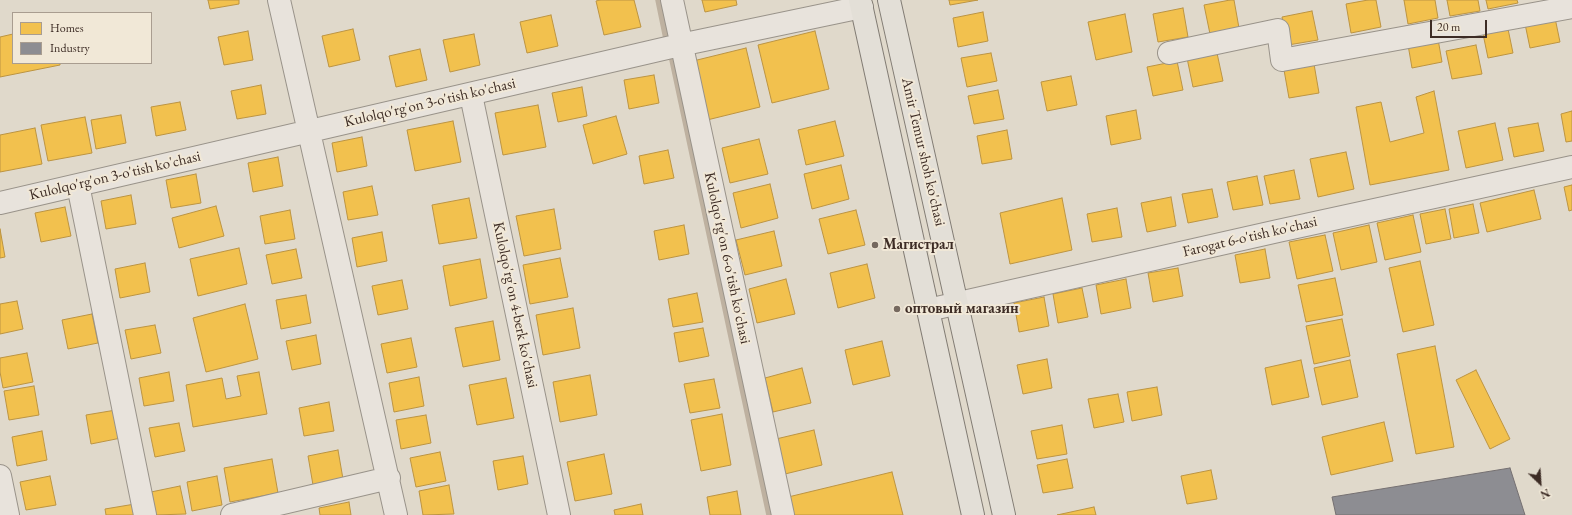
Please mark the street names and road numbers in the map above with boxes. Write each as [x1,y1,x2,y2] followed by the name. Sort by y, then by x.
[343,75,517,131] street label: Kulolqo'rg'on 3-o'tish ko'chasi
[897,76,949,228] street label: Amir Temur shoh ko'chasi
[28,148,202,204] street label: Kulolqo'rg'on 3-o'tish ko'chasi
[700,170,754,346] street label: Kulolqo'rg'on 6-o'tish ko'chasi
[1181,213,1319,261] street label: Farogat 6-o'tish ko'chasi
[489,220,541,390] street label: Kulolqo'rg'on 4-berk ko'chasi

